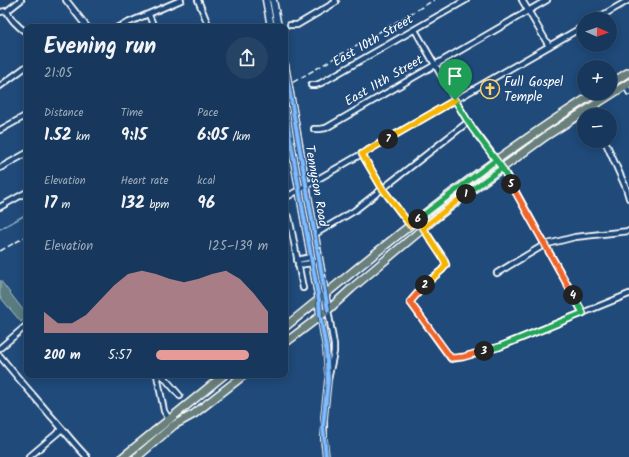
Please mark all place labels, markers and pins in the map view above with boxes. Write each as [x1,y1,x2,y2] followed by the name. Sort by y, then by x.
[438,59,472,100] pin
[504,72,563,108] place label: Full Gospel Temple
[479,78,501,100] church icon: Full Gospel Temple
[378,129,398,149] pin: 7
[501,174,521,194] pin: 5
[456,184,476,204] pin: 1
[408,209,428,229] pin: 6
[415,275,435,295] pin: 2
[563,285,583,305] pin: 4
[474,341,494,361] pin: 3

